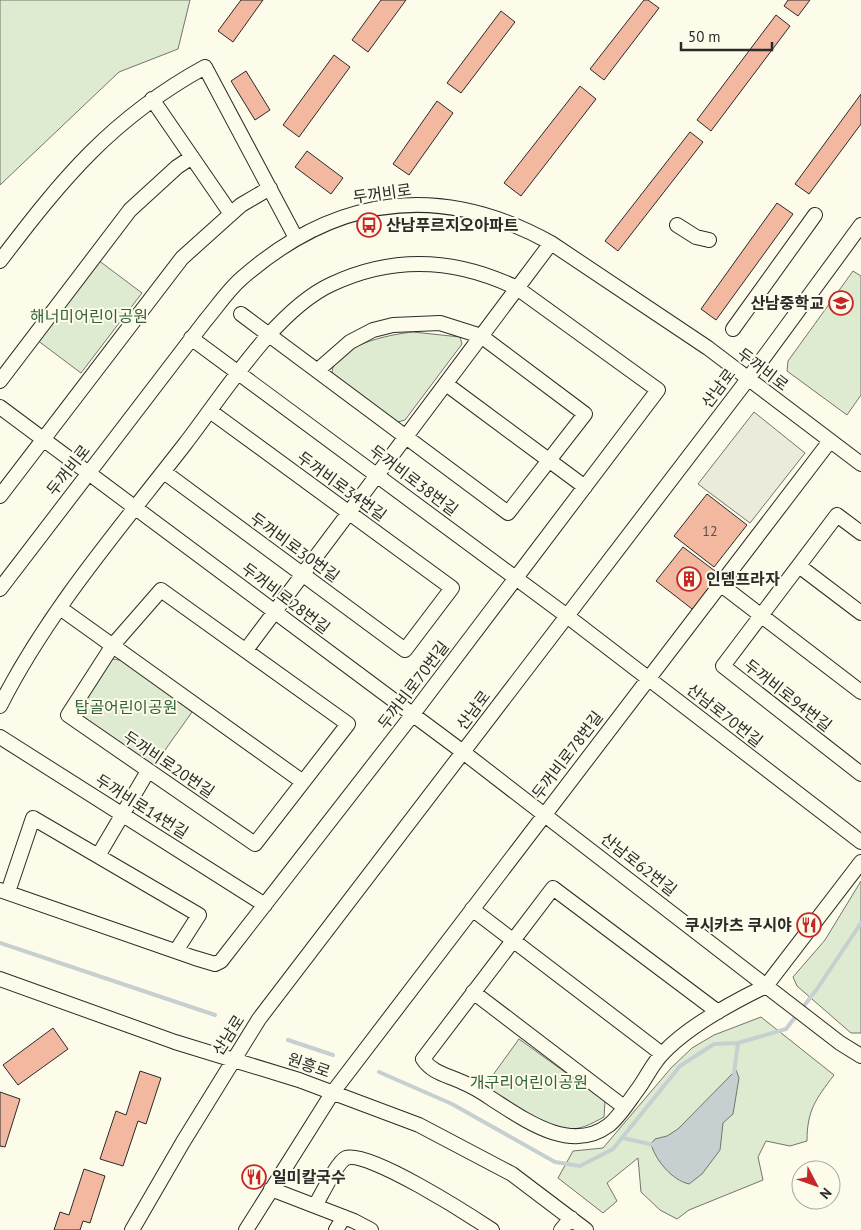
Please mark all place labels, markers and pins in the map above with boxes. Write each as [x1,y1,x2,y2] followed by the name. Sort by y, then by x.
[356,212,382,238] bus stop icon: 산남푸르지오아파트
[386,215,519,235] place label: 산남푸르지오아파트
[828,290,854,316] school or university icon: 산남중학교
[750,293,824,313] place label: 산남중학교
[676,566,702,592] building icon: 인뎀프라자
[706,569,780,589] place label: 인뎀프라자
[796,912,822,938] restaurant icon: 쿠시카츠 쿠시야
[685,915,792,935] place label: 쿠시카츠 쿠시야
[241,1164,267,1190] restaurant icon: 일미칼국수
[272,1167,346,1187] place label: 일미칼국수

